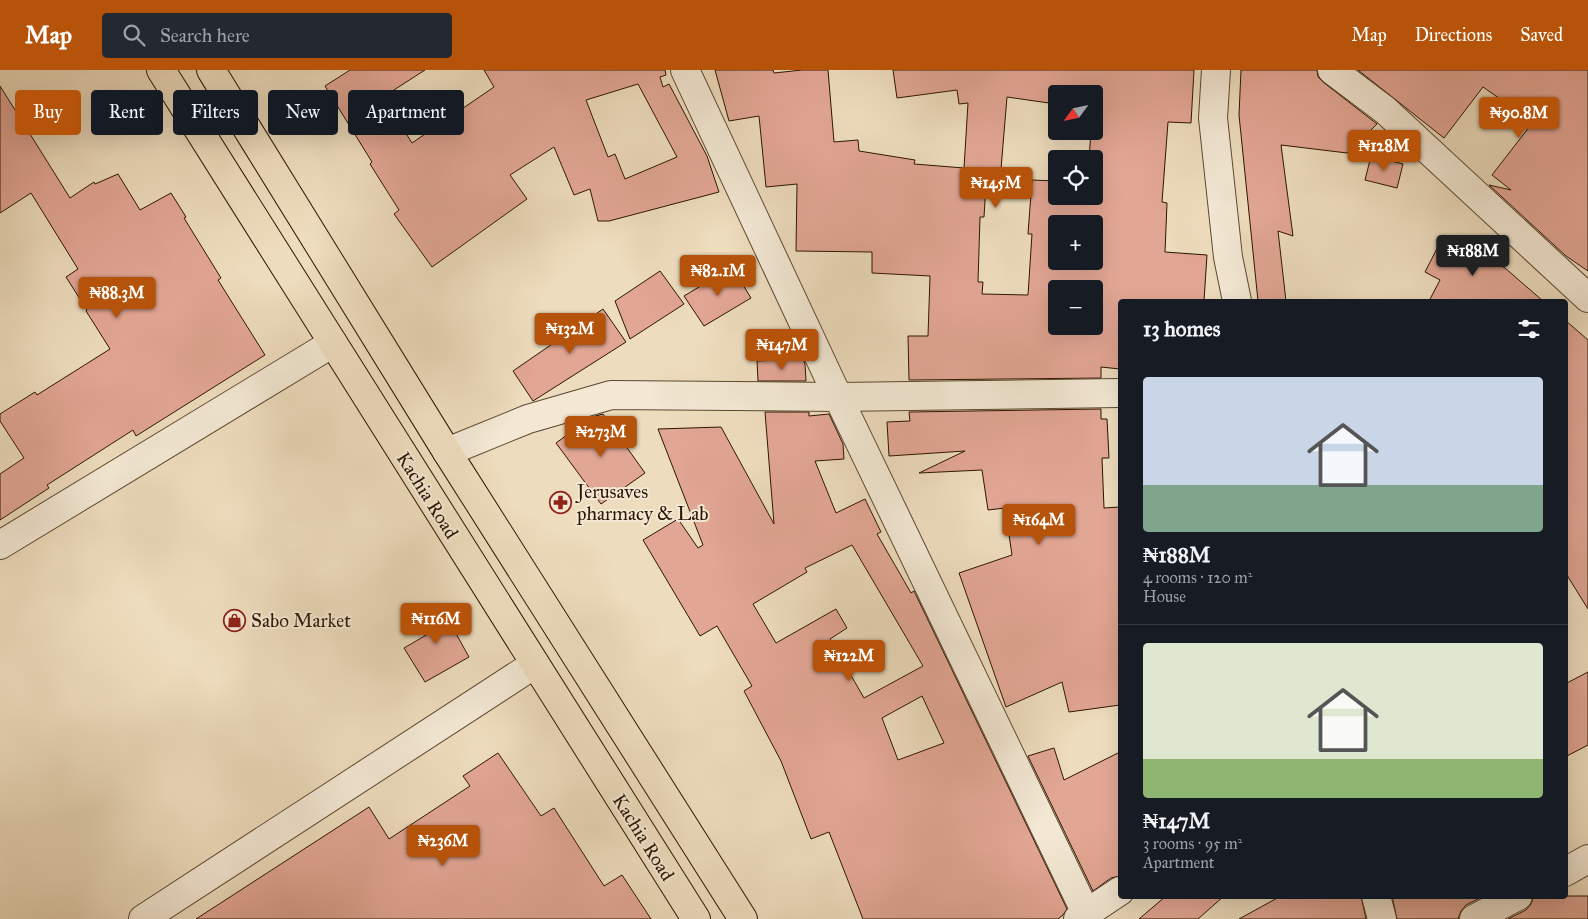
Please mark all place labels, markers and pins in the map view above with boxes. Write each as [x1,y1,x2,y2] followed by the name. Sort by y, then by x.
[1478,97,1560,139] pin: ₦90.8M
[1349,129,1419,172] pin: ₦128M
[961,166,1031,209] pin: ₦145M
[1438,234,1508,277] pin: ₦188M
[677,254,759,297] pin: ₦82.1M
[76,276,158,319] pin: ₦88.3M
[535,312,605,355] pin: ₦132M
[747,328,817,371] pin: ₦147M
[566,416,636,458] pin: ₦273M
[575,480,709,525] place label: Jerusaves pharmacy & Lab
[549,490,573,514] pharmacy icon: Jerusaves pharmacy & Lab
[1004,504,1074,546] pin: ₦164M
[401,602,471,645] pin: ₦116M
[223,608,247,632] shop icon: Sabo Market
[251,609,351,632] place label: Sabo Market
[814,640,884,682] pin: ₦122M
[408,824,478,867] pin: ₦236M

